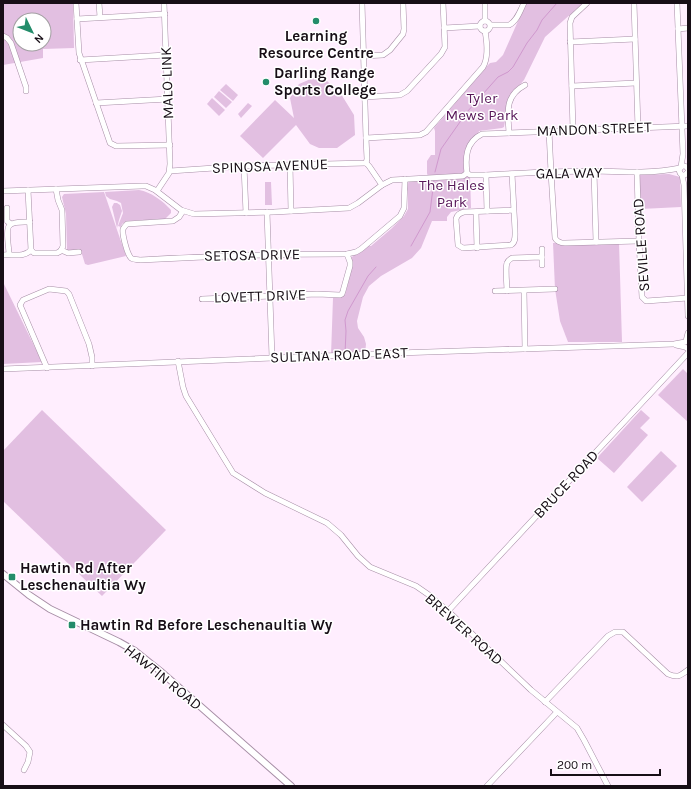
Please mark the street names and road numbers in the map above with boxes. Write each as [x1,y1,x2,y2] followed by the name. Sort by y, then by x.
[157,47,177,119] street label: MALO LINK
[536,118,652,140] street label: MANDON STREET
[212,155,328,177] street label: SPINOSA AVENUE
[535,163,603,183] street label: GALA WAY
[629,198,653,292] street label: SEVILLE ROAD
[204,245,300,265] street label: SETOSA DRIVE
[214,285,306,307] street label: LOVETT DRIVE
[270,344,409,366] street label: SULTANA ROAD EAST
[530,446,602,522] street label: BRUCE ROAD
[421,589,507,669] street label: BREWER ROAD
[121,640,205,714] street label: HAWTIN ROAD

